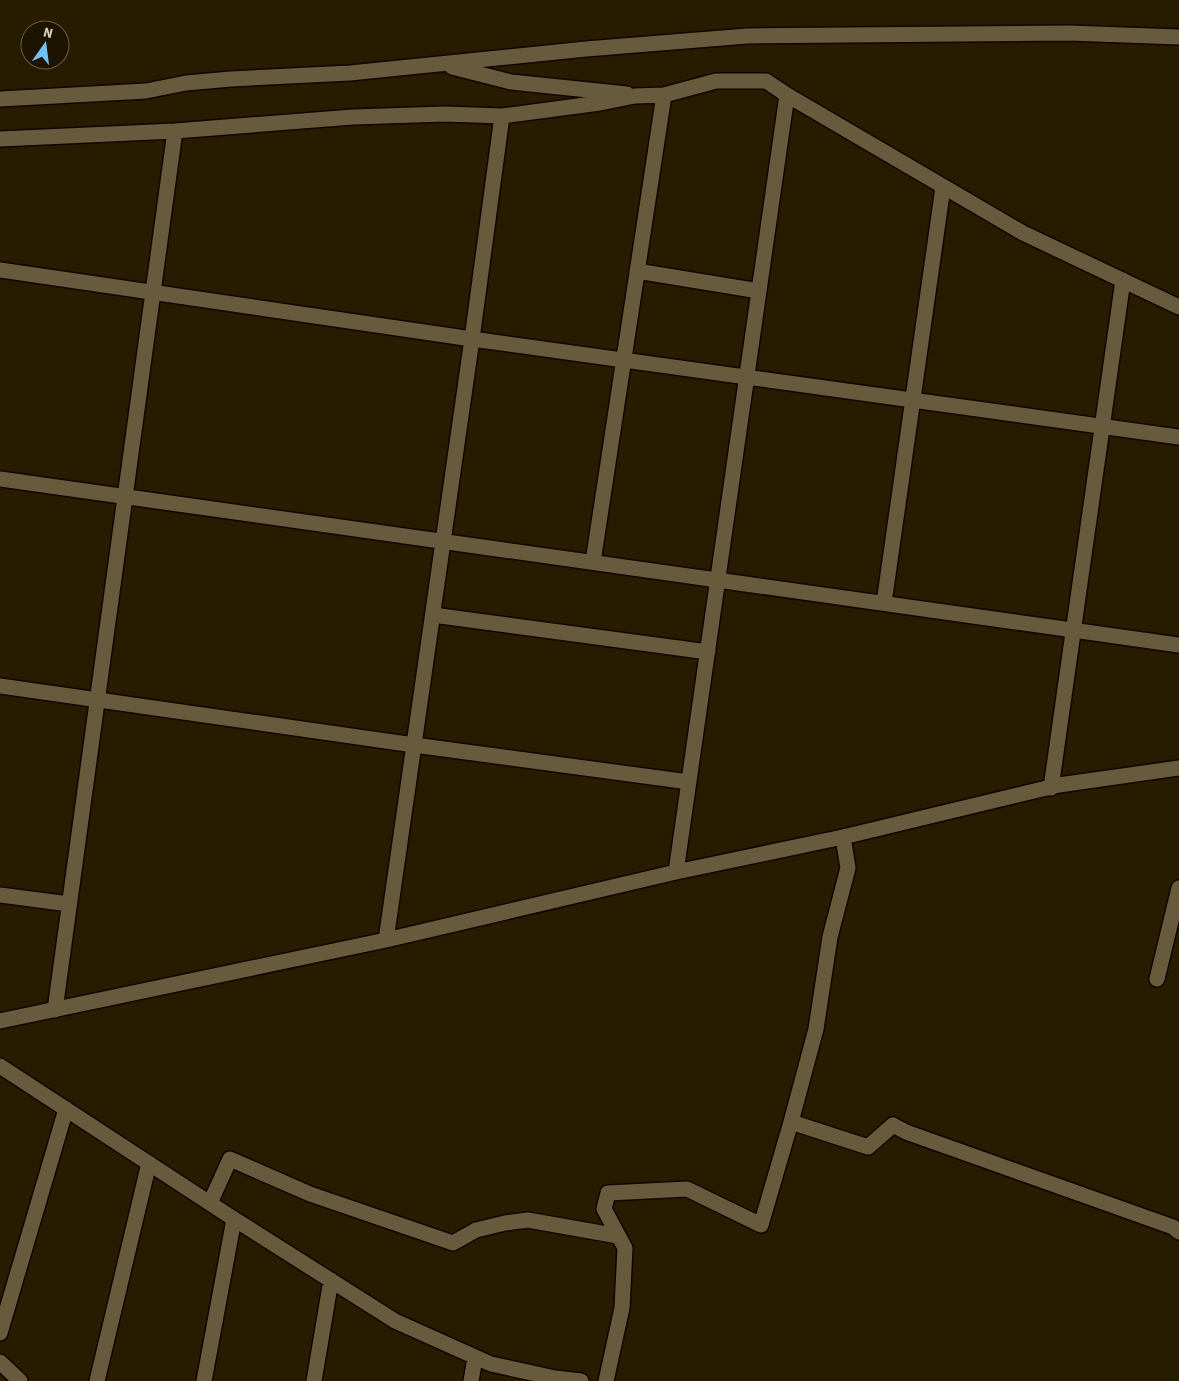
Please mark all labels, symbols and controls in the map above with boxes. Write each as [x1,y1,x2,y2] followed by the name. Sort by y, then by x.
[20,20,70,70] north arrow
[41,23,55,44] text: N

